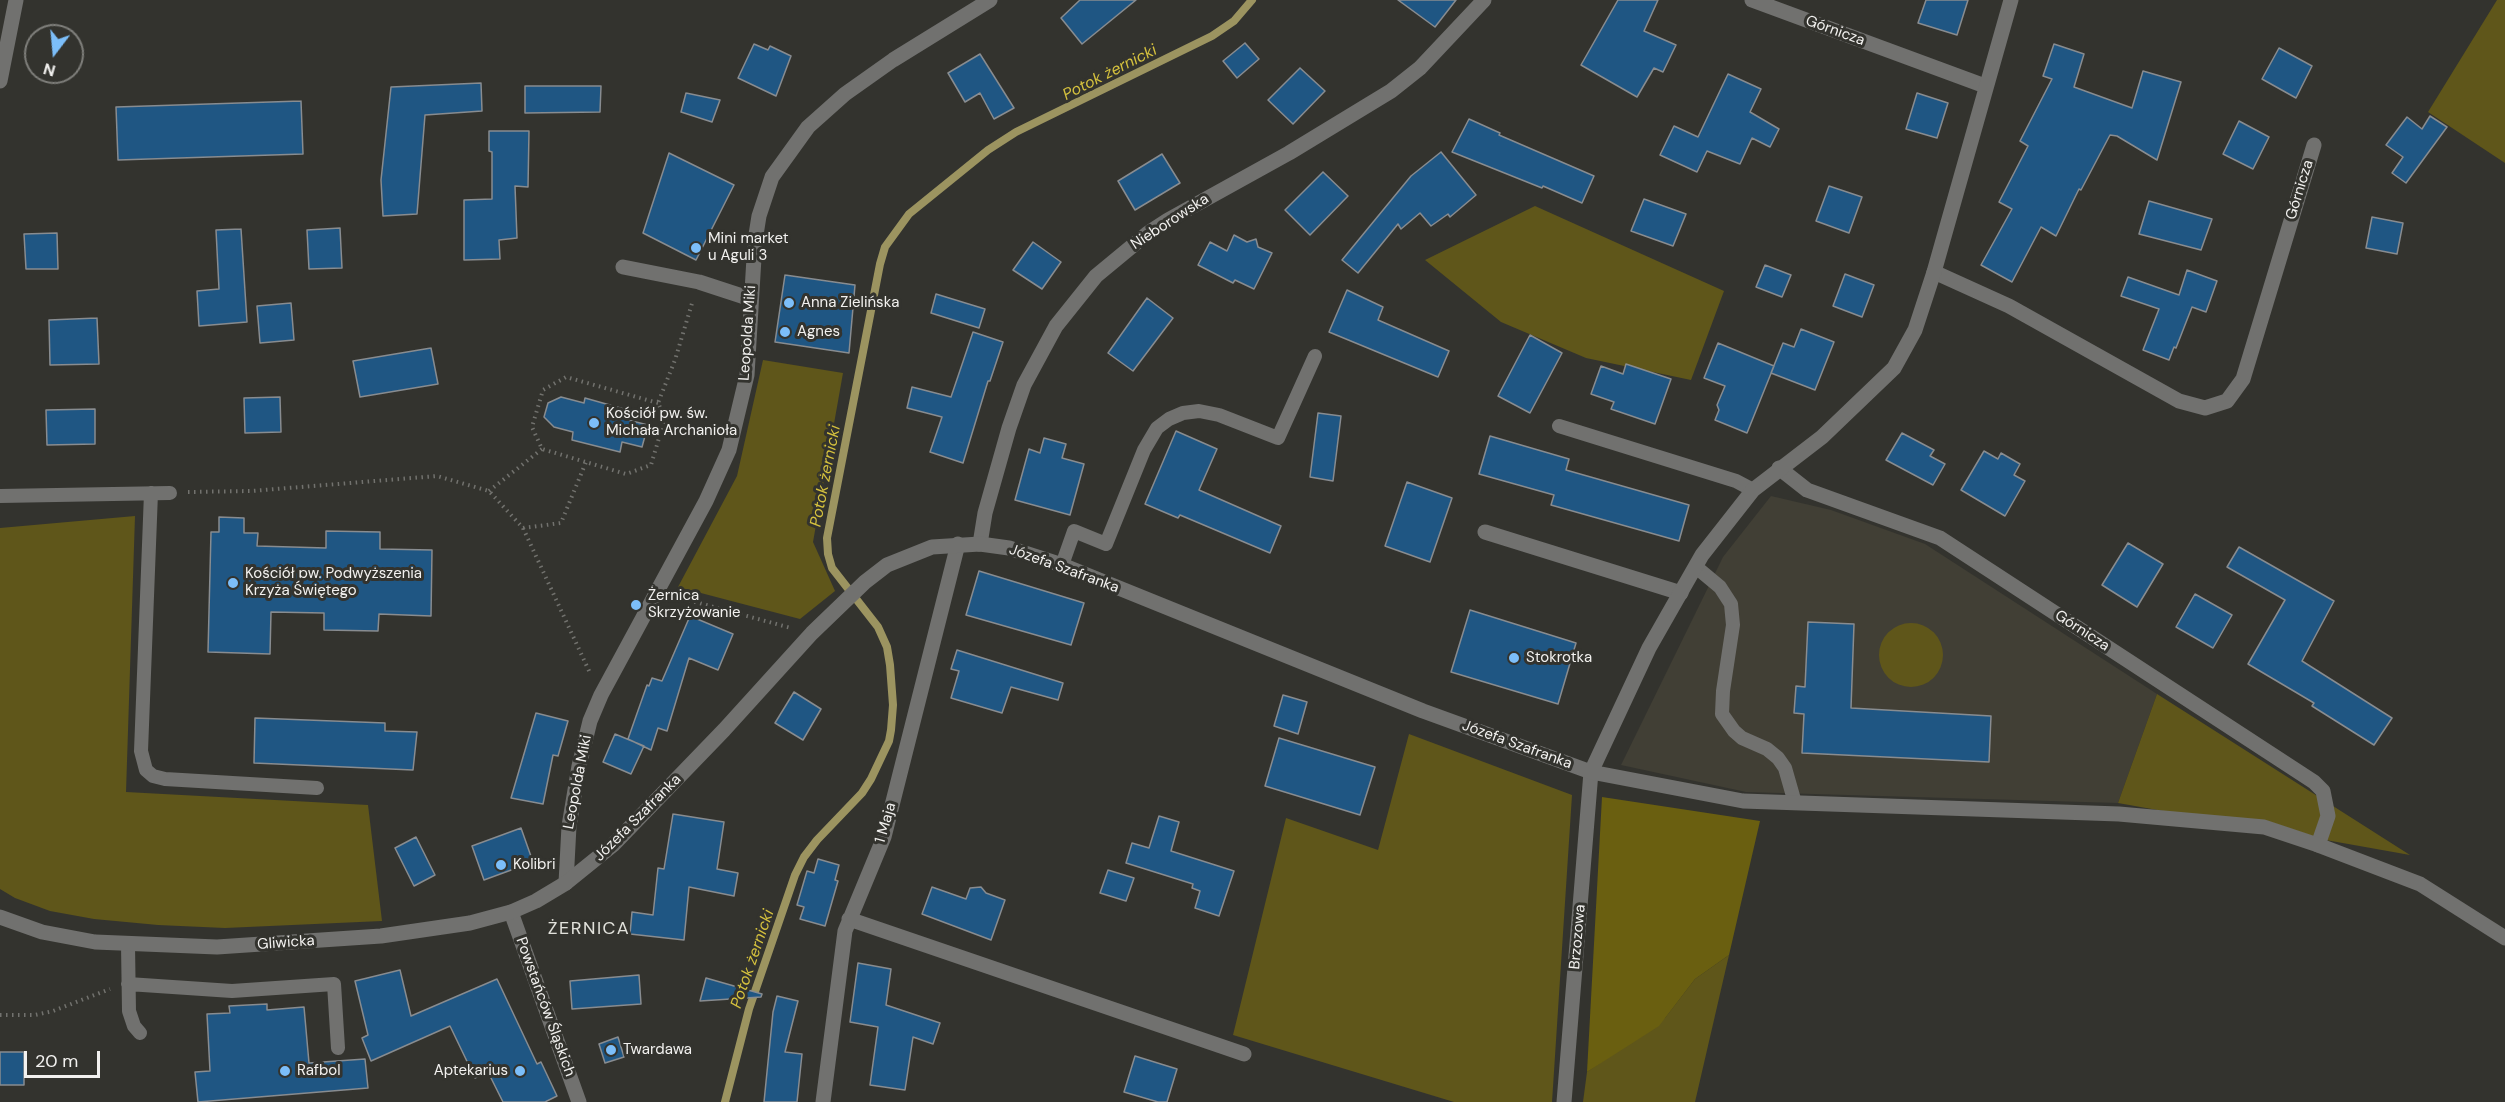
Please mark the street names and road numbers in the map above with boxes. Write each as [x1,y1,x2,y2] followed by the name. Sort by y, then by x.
[1803,12,1867,50] street label: Górnicza
[2282,158,2318,222] street label: Górnicza
[1128,190,1212,254] street label: Nieborowska
[736,285,760,381] street label: Leopolda Miki
[1007,541,1121,597] street label: Józefa Szafranka
[2051,607,2113,655] street label: Górnicza
[1460,717,1574,773] street label: Józefa Szafranka
[560,733,596,831] street label: Leopolda Miki
[591,771,685,865] street label: Józefa Szafranka
[872,801,900,845] street label: 1 Maja
[1566,904,1590,970] street label: Brzozowa
[257,932,315,954] street label: Gliwicka
[511,935,579,1079] street label: Powstańców Śląskich

